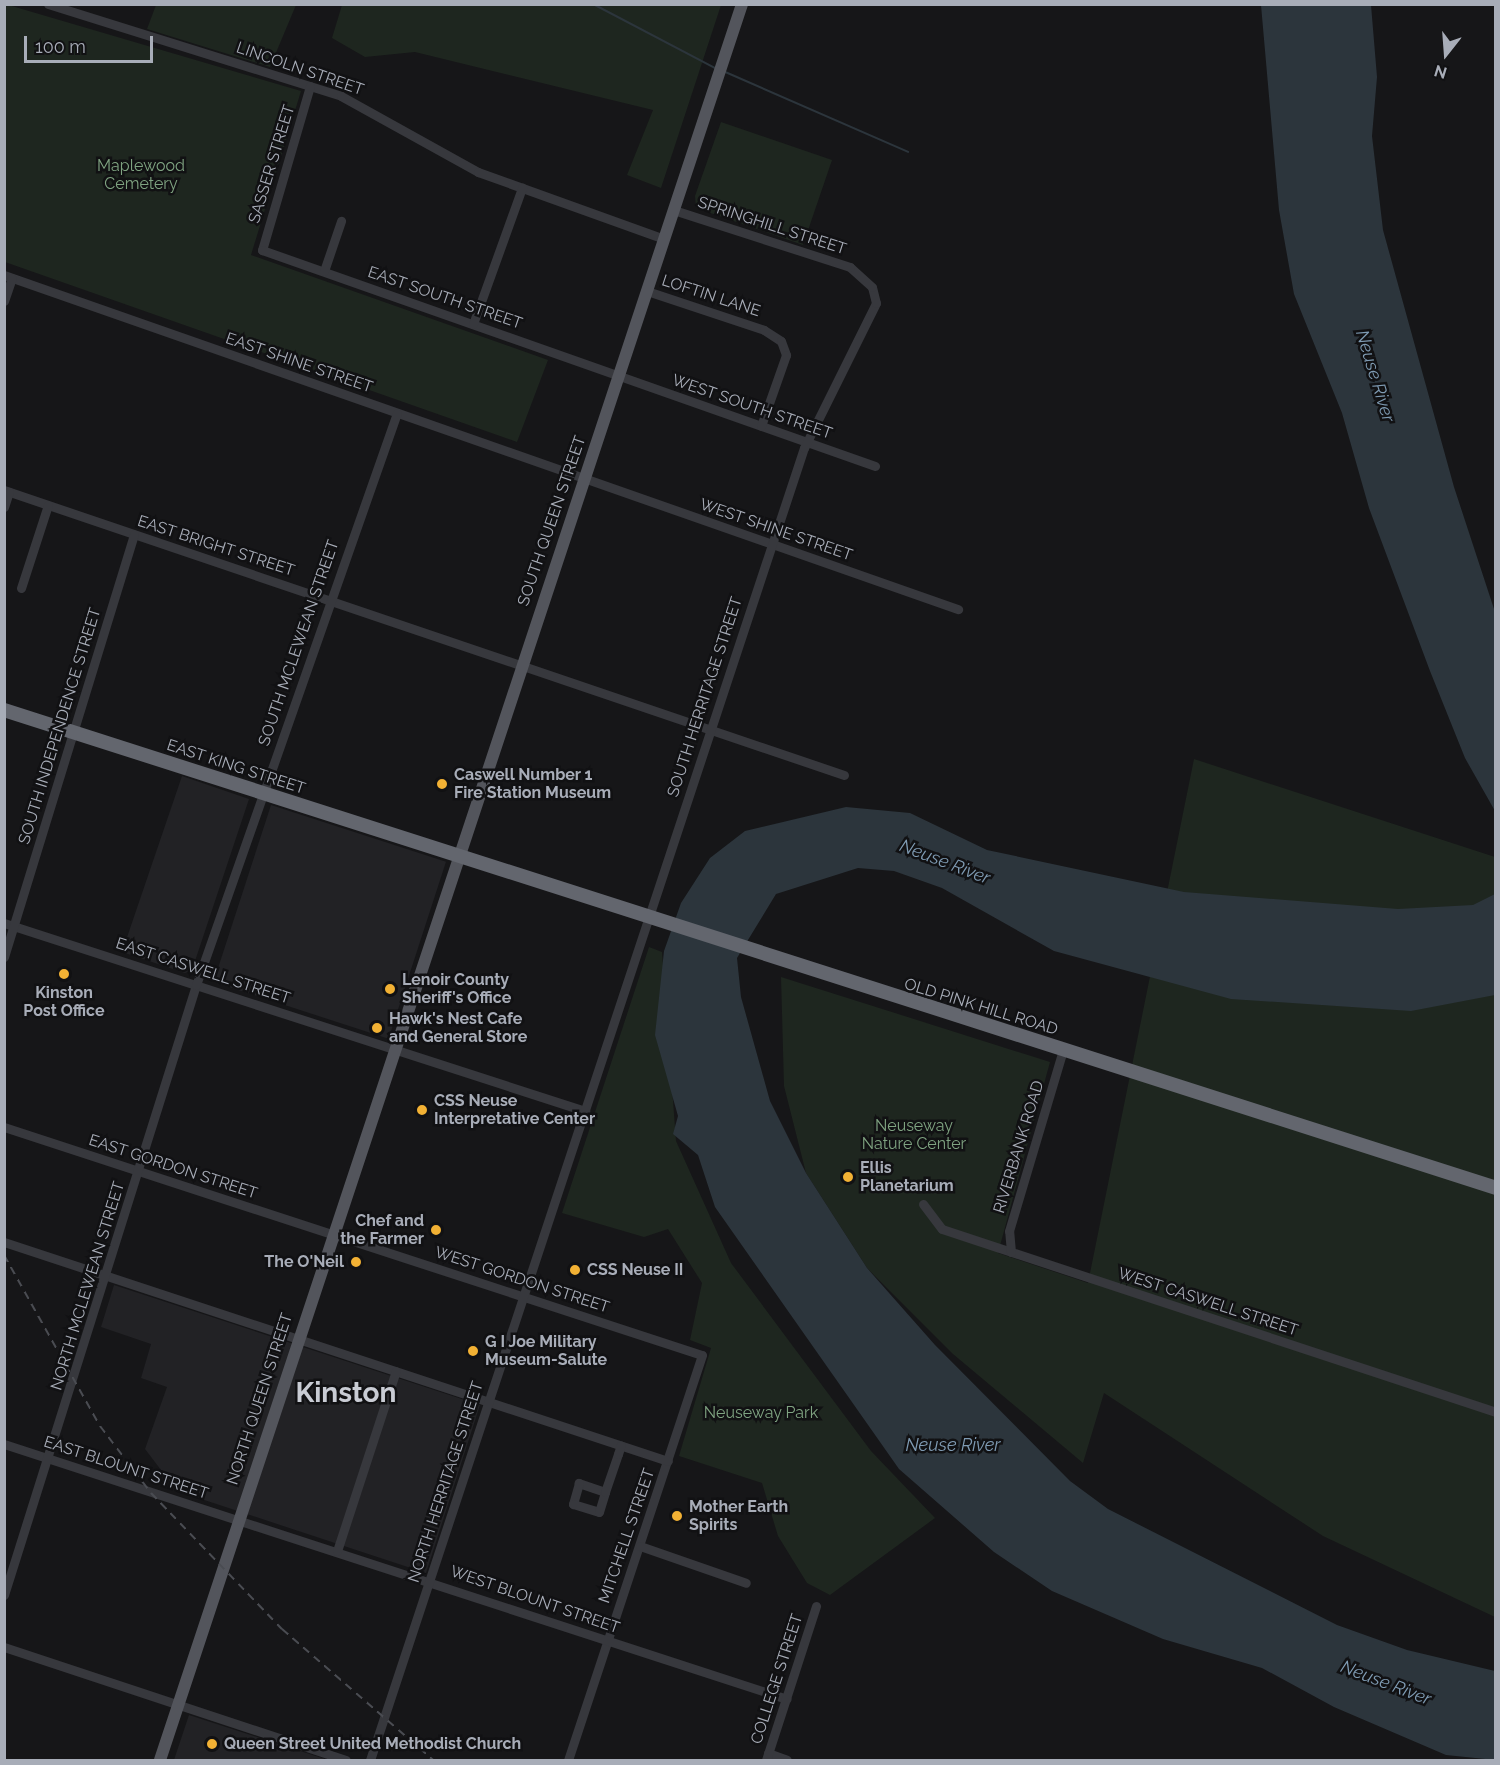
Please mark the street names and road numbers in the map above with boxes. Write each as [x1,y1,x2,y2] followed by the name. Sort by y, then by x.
[234,38,366,100] street label: LINCOLN STREET
[245,102,299,226] street label: SASSER STREET
[695,193,849,259] street label: SPRINGHILL STREET
[365,262,525,334] street label: EAST SOUTH STREET
[659,271,763,321] street label: LOFTIN LANE
[223,329,375,397] street label: EAST SHINE STREET
[669,370,835,444] street label: WEST SOUTH STREET
[514,433,590,609] street label: SOUTH QUEEN STREET
[697,495,855,565] street label: WEST SHINE STREET
[134,511,298,581] street label: EAST BRIGHT STREET
[255,538,343,748] street label: SOUTH MCLEWEAN STREET
[664,594,746,800] street label: SOUTH HERRITAGE STREET
[15,605,105,847] street label: SOUTH INDEPENDENCE STREET
[164,735,308,799] street label: EAST KING STREET
[113,934,293,1008] street label: EAST CASWELL STREET
[902,974,1060,1040] street label: OLD PINK HILL ROAD
[990,1078,1048,1216] street label: RIVERBANK ROAD
[86,1131,260,1203] street label: EAST GORDON STREET
[47,1179,129,1393] street label: NORTH MCLEWEAN STREET
[432,1243,612,1317] street label: WEST GORDON STREET
[1115,1264,1301,1340] street label: WEST CASWELL STREET
[223,1311,297,1487] street label: NORTH QUEEN STREET
[404,1379,488,1585] street label: NORTH HERRITAGE STREET
[41,1432,211,1504] street label: EAST BLOUNT STREET
[595,1466,659,1606] street label: MITCHELL STREET
[447,1562,623,1638] street label: WEST BLOUNT STREET
[747,1612,807,1746] street label: COLLEGE STREET

